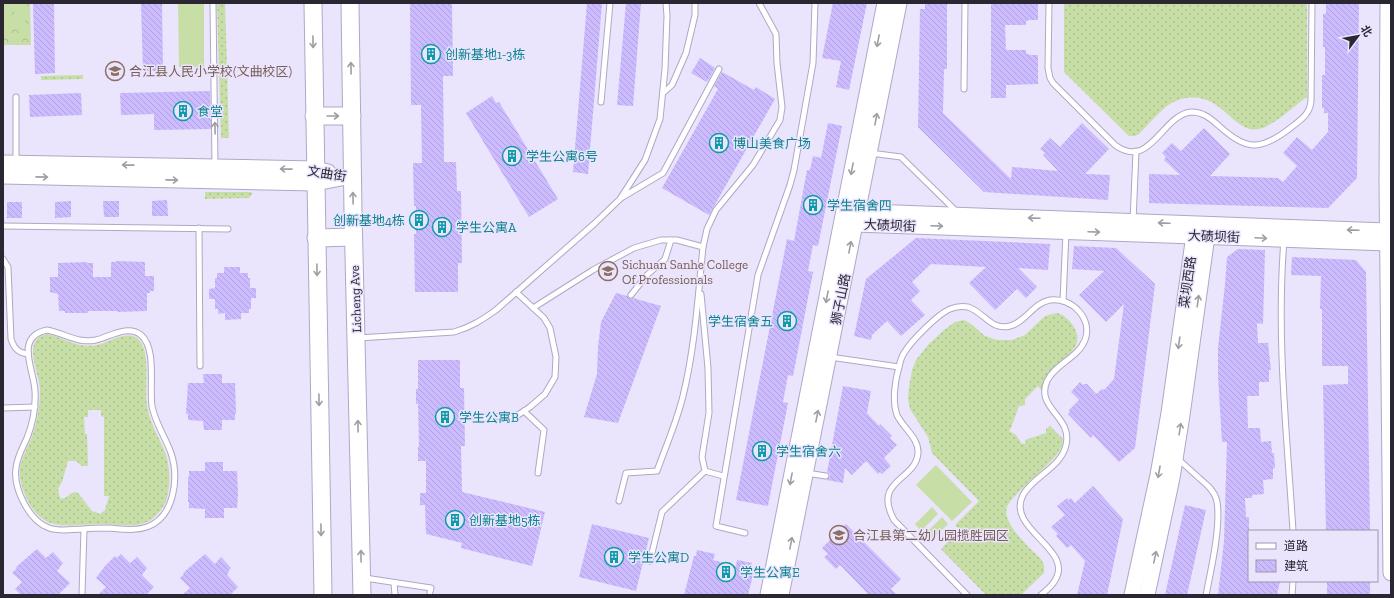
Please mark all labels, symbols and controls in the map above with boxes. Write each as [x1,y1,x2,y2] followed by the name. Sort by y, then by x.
[1338,16,1378,56] north arrow
[1358,23,1374,39] text: 北
[873,34,881,47] one-way arrow
[309,35,317,48] one-way arrow
[420,43,442,65] building icon: 创新基地1-3栋
[445,47,525,62] place label: 创新基地1-3栋
[104,60,126,82] school or university icon: 合江县人民小学校(文曲校区)
[347,62,355,75] one-way arrow
[129,64,293,79] place label: 合江县人民小学校(文曲校区)
[172,100,194,122] building icon: 食堂
[197,104,223,119] place label: 食堂
[326,112,339,120] one-way arrow
[872,113,880,126] one-way arrow
[211,122,219,135] one-way arrow
[708,132,730,154] building icon: 博山美食广场
[733,136,811,151] place label: 博山美食广场
[501,145,523,167] building icon: 学生公寓6号
[526,149,598,164] place label: 学生公寓6号
[122,161,135,169] one-way arrow
[847,162,855,175] one-way arrow
[306,163,347,184] street label: 文曲街
[280,165,293,173] one-way arrow
[35,173,48,181] one-way arrow
[165,176,178,184] one-way arrow
[349,192,357,205] one-way arrow
[802,194,824,216] building icon: 学生宿舍四
[827,198,892,213] place label: 学生宿舍四
[408,209,430,231] building icon: 创新基地4栋
[333,213,405,228] place label: 创新基地4栋
[1028,214,1041,222] one-way arrow
[431,216,453,238] building icon: 学生公寓A
[864,217,916,234] street label: 大碛坝街
[1158,219,1171,226] one-way arrow
[456,220,517,235] place label: 学生公寓A
[930,223,943,230] one-way arrow
[1347,226,1360,234] one-way arrow
[1087,228,1100,236] one-way arrow
[1188,228,1240,245] street label: 大碛坝街
[1254,234,1267,242] one-way arrow
[847,241,855,254] one-way arrow
[1176,255,1199,309] street label: 菜坝西路
[622,257,748,287] place label: Sichuan Sanhe College Of Professionals
[597,260,619,282] school or university icon: Sichuan Sanhe College Of Professionals
[313,263,321,276] one-way arrow
[347,265,364,333] street label: Licheng Ave
[828,272,853,326] street label: 狮子山路
[823,290,831,303] one-way arrow
[1194,295,1202,308] one-way arrow
[776,310,798,332] building icon: 学生宿舍五
[708,314,773,329] place label: 学生宿舍五
[1175,336,1183,349] one-way arrow
[315,393,323,406] one-way arrow
[434,406,456,428] building icon: 学生公寓B
[813,409,821,422] one-way arrow
[459,410,519,425] place label: 学生公寓B
[354,420,362,433] one-way arrow
[1176,423,1184,436] one-way arrow
[751,440,773,462] building icon: 学生宿舍六
[776,444,841,459] place label: 学生宿舍六
[1155,465,1163,478] one-way arrow
[786,472,794,485] one-way arrow
[444,509,466,531] building icon: 创新基地5栋
[469,513,541,528] place label: 创新基地5栋
[318,523,325,536] one-way arrow
[828,524,850,546] school or university icon: 合江县第二幼儿园揽胜园区
[853,528,1009,543] place label: 合江县第二幼儿园揽胜园区
[1248,530,1378,582] legend
[787,537,795,550] one-way arrow
[1284,539,1308,553] text: 道路
[603,546,625,568] building icon: 学生公寓D
[357,550,365,563] one-way arrow
[628,550,689,565] place label: 学生公寓D
[1151,551,1159,564] one-way arrow
[1284,559,1308,573] text: 建筑
[715,561,737,583] building icon: 学生公寓E
[740,565,800,580] place label: 学生公寓E

